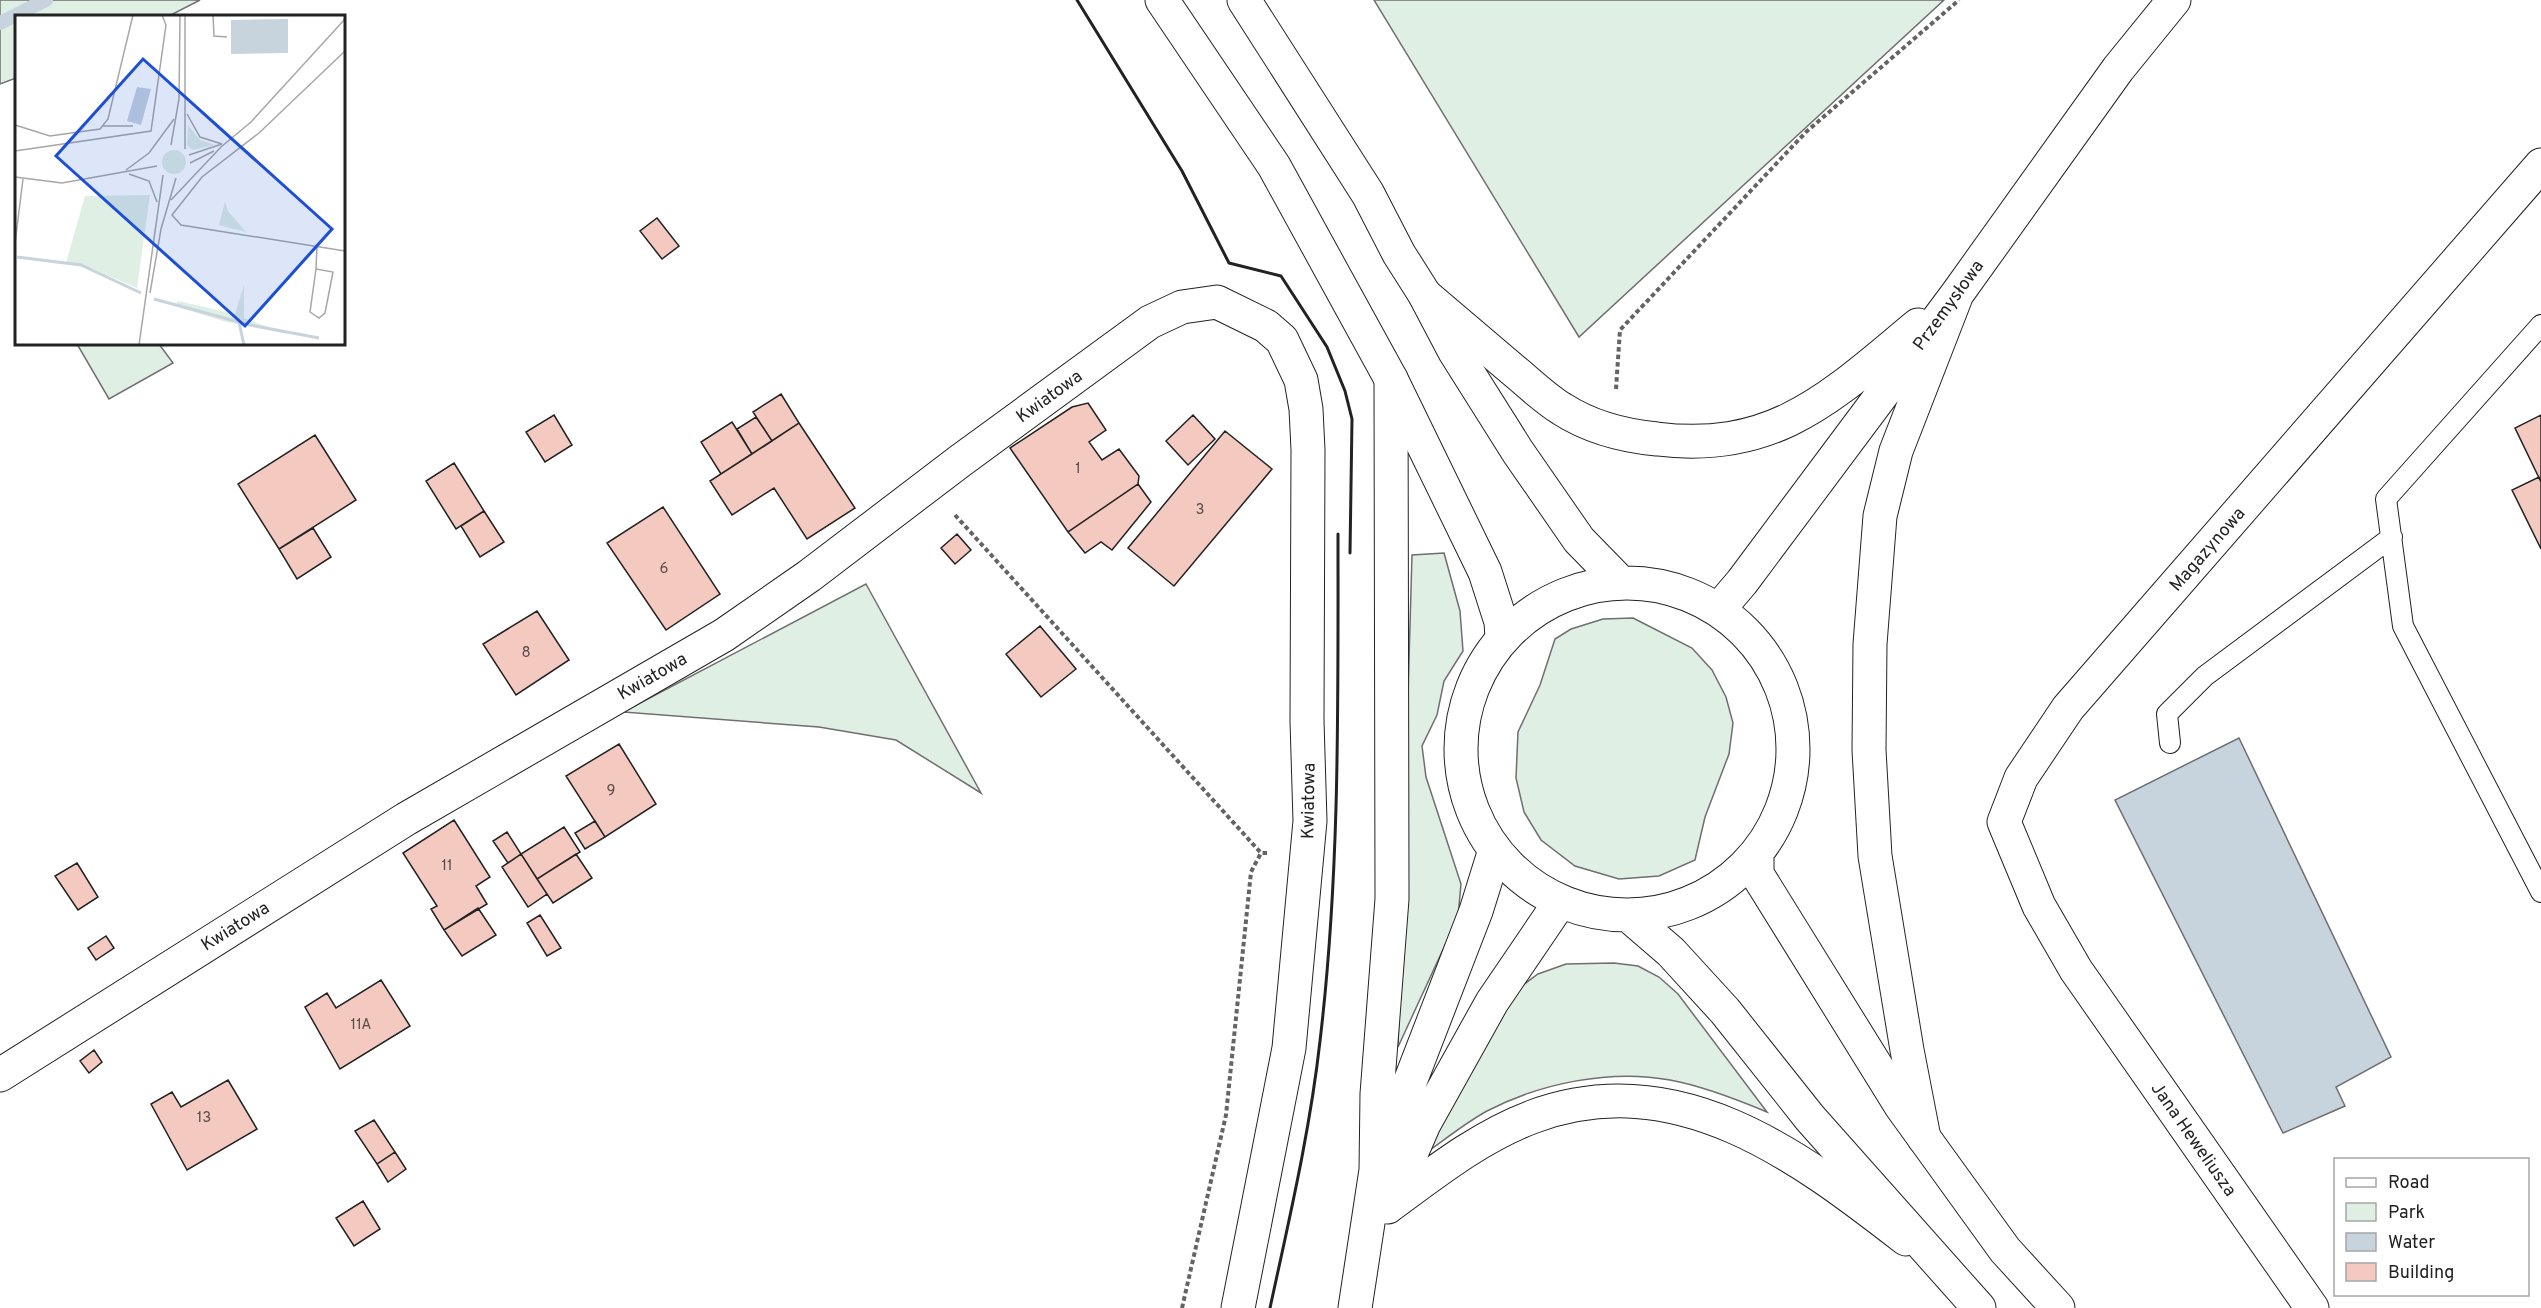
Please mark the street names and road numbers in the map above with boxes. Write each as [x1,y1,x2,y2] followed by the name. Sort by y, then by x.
[1909,256,1990,356] street label: Przemysłowa
[1012,365,1088,429] street label: Kwiatowa
[2165,503,2251,597] street label: Magazynowa
[614,648,692,706] street label: Kwiatowa
[1297,763,1322,839] street label: Kwiatowa
[197,897,274,957] street label: Kwiatowa
[2145,1078,2241,1201] street label: Jana Heweliusza

